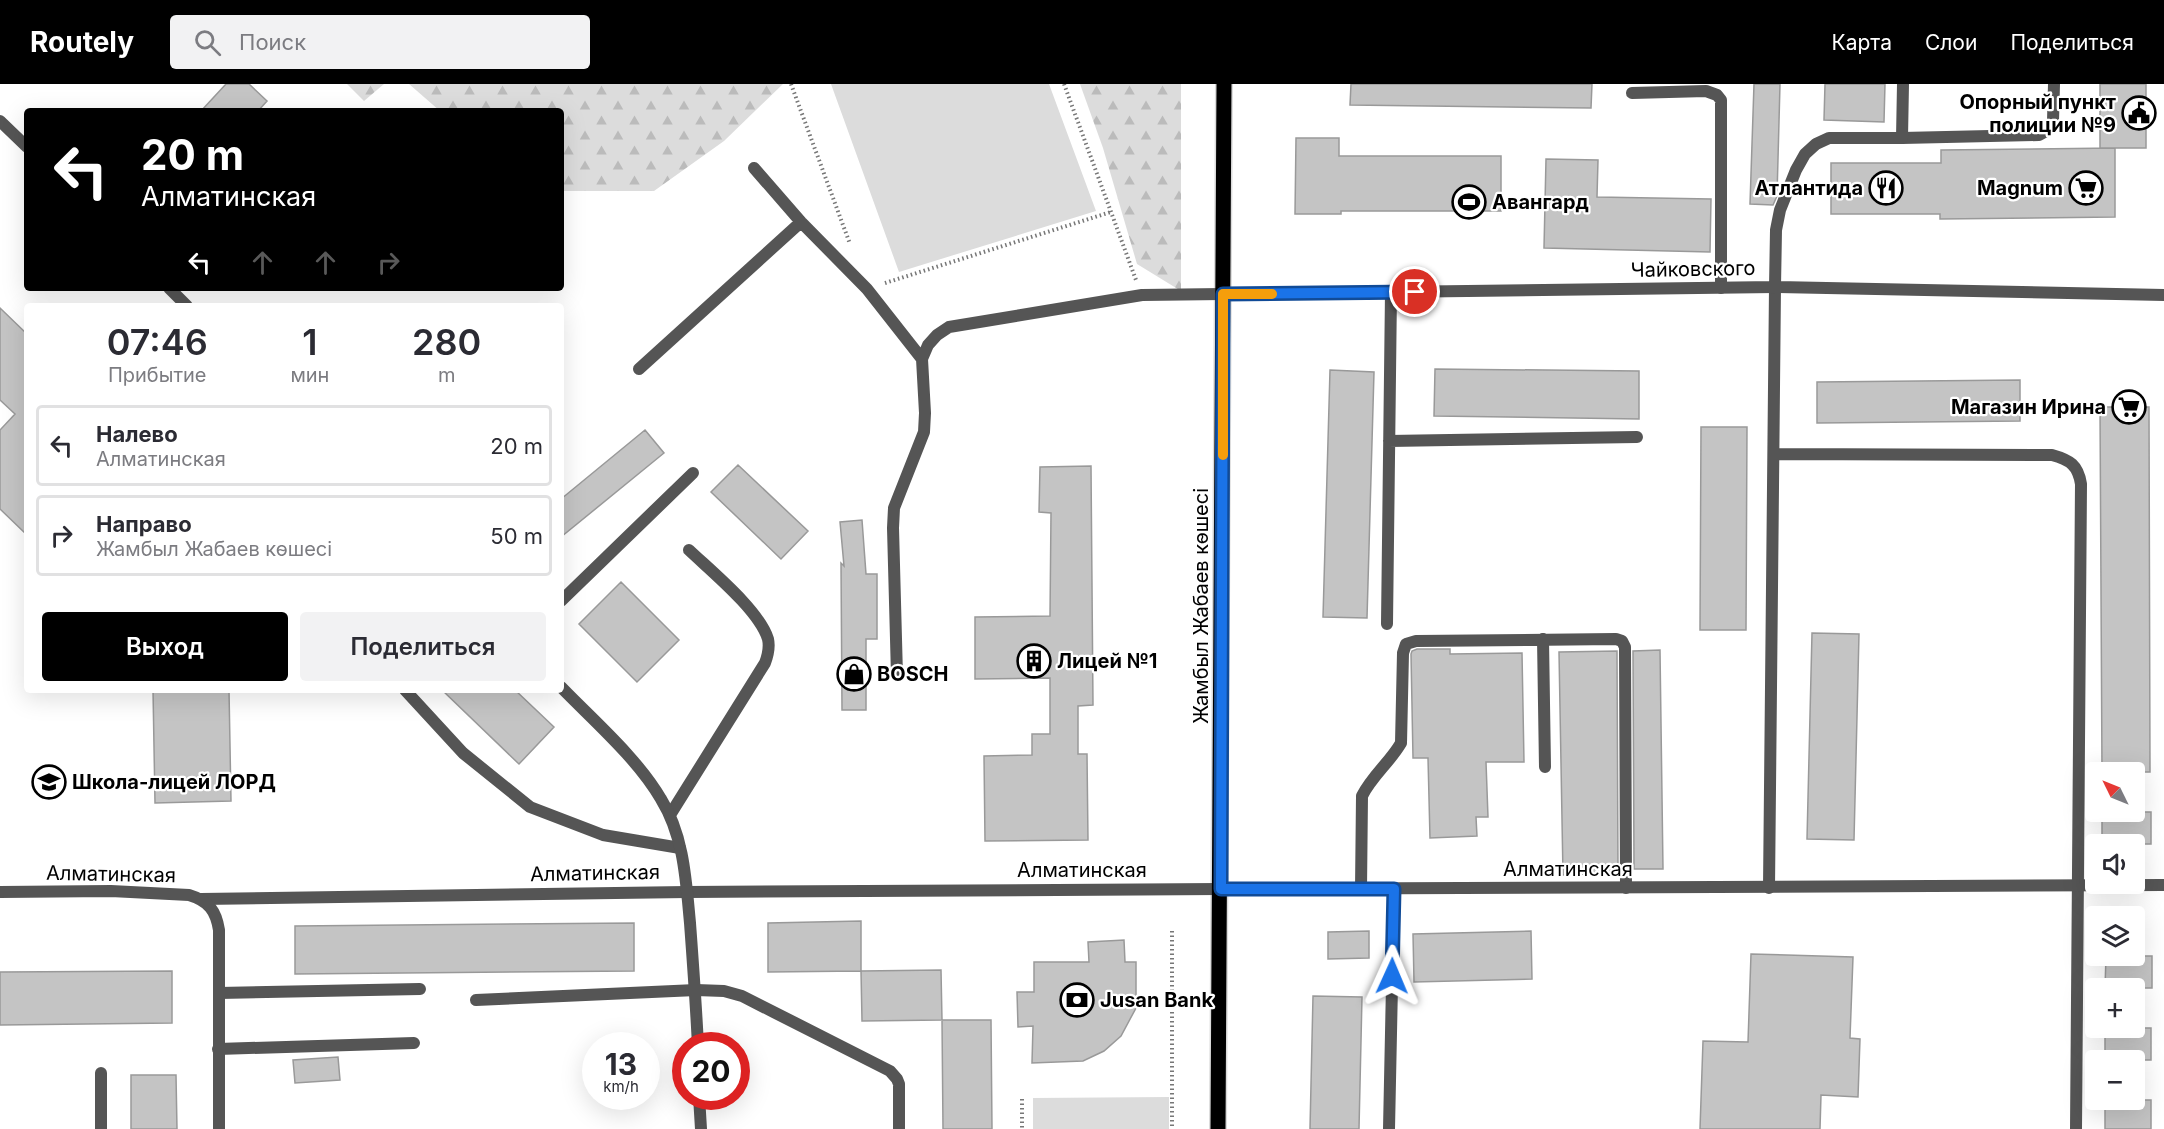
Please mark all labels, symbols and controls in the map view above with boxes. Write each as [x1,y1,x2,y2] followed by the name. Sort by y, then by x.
[170,15,590,69] search box
[30,25,134,59] text: Routely
[191,26,224,59] icon: search
[239,29,306,55] text: Поиск
[1832,30,1892,55] text: Карта
[1925,30,1977,55] text: Слои
[2010,30,2134,55] text: Поделиться
[1959,90,2116,137] place label: Опорный пункт полиции №9
[2121,95,2157,131] public building icon: Опорный пункт полиции №9
[141,129,244,180] text: 20 m
[42,132,120,210] icon: left
[1868,170,1904,206] restaurant icon: Атлантида
[2068,170,2104,206] supermarket icon: Magnum
[1754,176,1863,200] place label: Атлантида
[1977,176,2063,200] place label: Magnum
[141,180,316,213] text: Алматинская
[1451,184,1487,220] sports icon: Авангард
[1492,190,1589,214] place label: Авангард
[183,246,216,279] icon: left
[246,246,279,279] icon: ahead
[309,246,342,279] icon: ahead
[372,246,405,279] icon: right
[1630,256,1756,282] street label: Чайковского
[1389,266,1440,317] pin
[1398,275,1431,308] icon: arrive
[107,320,208,364] text: 07:46
[302,320,318,364] text: 1
[412,320,481,364] text: 280
[108,363,207,387] text: Прибытие
[290,363,329,387] text: мин
[438,363,455,387] text: m
[2111,389,2147,425] supermarket icon: Магазин Ирина
[1951,395,2106,419] place label: Магазин Ирина
[96,421,178,447] text: Налево
[45,429,78,462] icon: left
[490,433,543,459] text: 20 m
[96,447,226,471] text: Алматинская
[1189,488,1213,724] street label: Жамбыл Жабаев көшесі
[96,511,192,537] text: Направо
[45,519,78,552] icon: right
[490,523,543,549] text: 50 m
[96,537,332,561] text: Жамбыл Жабаев көшесі
[42,612,288,681] button: Выход
[300,612,546,681] button: Поделиться
[1016,643,1052,679] building icon: Лицей №1
[1057,649,1157,673] place label: Лицей №1
[836,656,872,692] shop icon: BOSCH
[877,662,948,686] place label: BOSCH
[2085,762,2145,822] north arrow
[2085,762,2145,1110] map controls
[31,764,67,800] school or university icon: Школа-лицей ЛОРД
[72,770,276,794] place label: Школа-лицей ЛОРД
[2085,834,2145,894] button: sound
[1503,857,1633,881] street label: Алматинская
[1017,858,1147,882] street label: Алматинская
[530,860,660,886] street label: Алматинская
[46,861,176,887] street label: Алматинская
[2085,906,2145,966] button: layers
[1360,944,1424,1008] position arrow
[2085,978,2145,1038] button: +
[1059,982,1095,1018] bank icon: Jusan Bank
[1100,988,1213,1012] place label: Jusan Bank
[672,1032,750,1110] speed limit sign: 20
[605,1046,637,1082] text: 13
[2085,1050,2145,1110] button: −
[603,1077,639,1096] text: km/h

